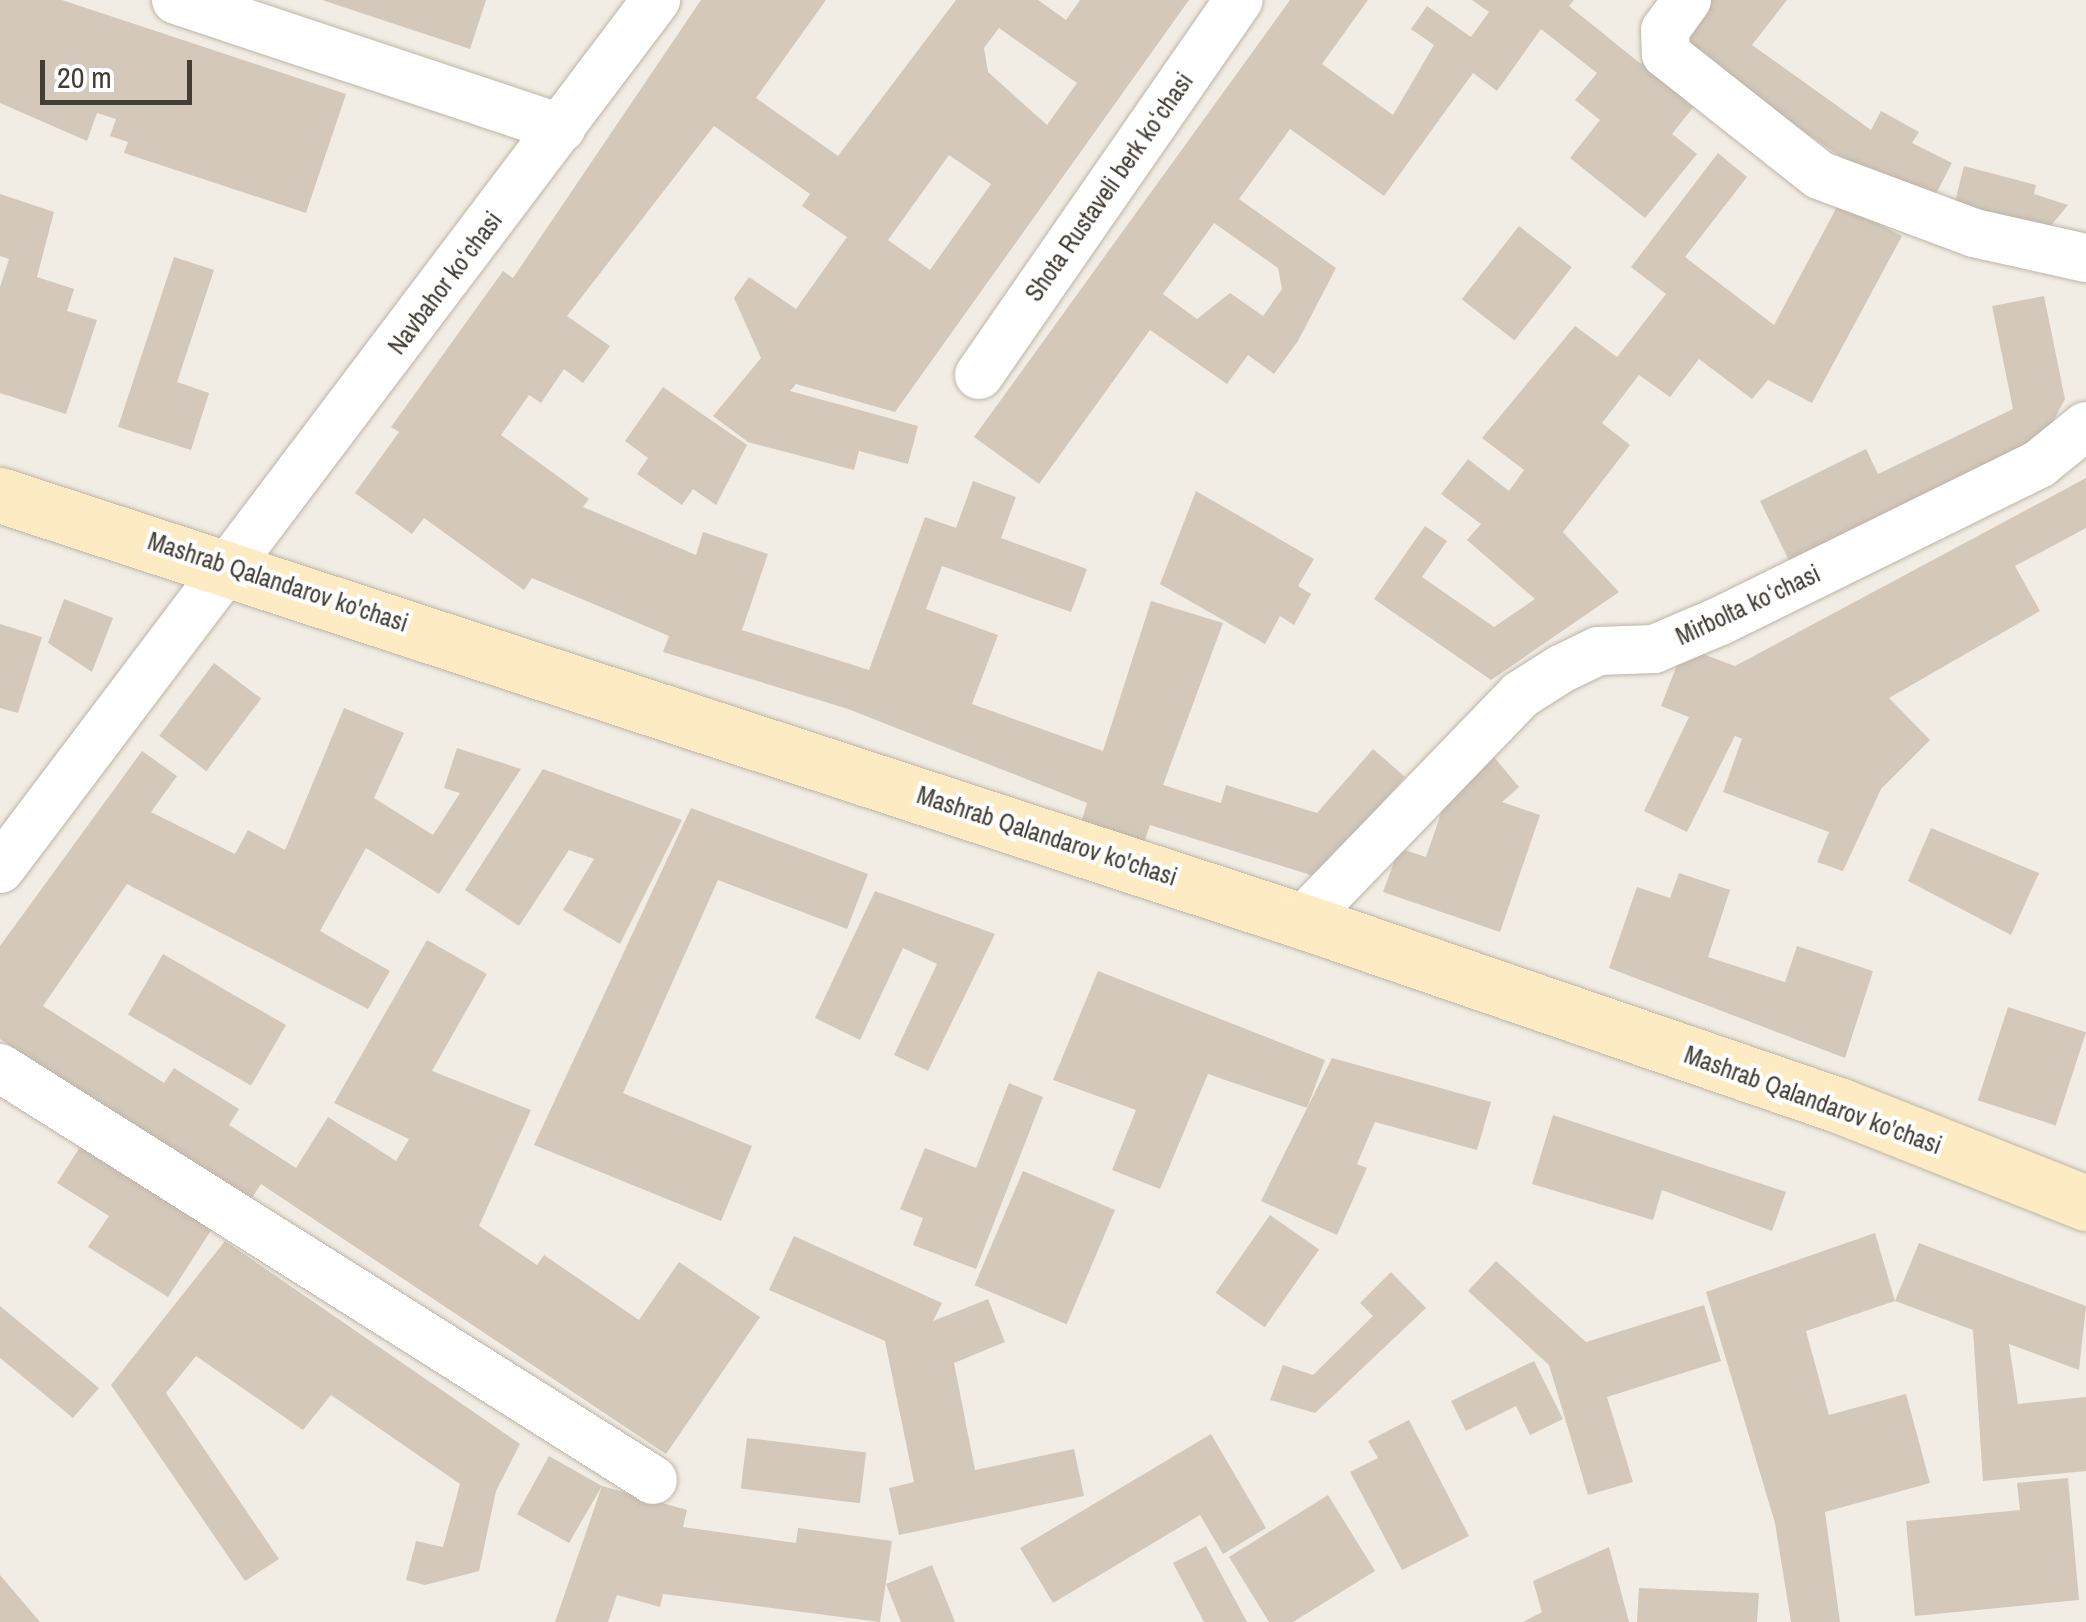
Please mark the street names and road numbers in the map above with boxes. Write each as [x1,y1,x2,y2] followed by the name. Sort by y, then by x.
[1019,67,1199,307] street label: Shota Rustaveli berk koʻchasi
[382,206,508,360] street label: Navbahor koʻchasi
[144,526,412,638] street label: Mashrab Qalandarov ko'chasi
[1671,558,1825,652] street label: Mirbolta koʻchasi
[913,780,1181,892] street label: Mashrab Qalandarov ko'chasi
[1680,1039,1946,1161] street label: Mashrab Qalandarov ko'chasi

